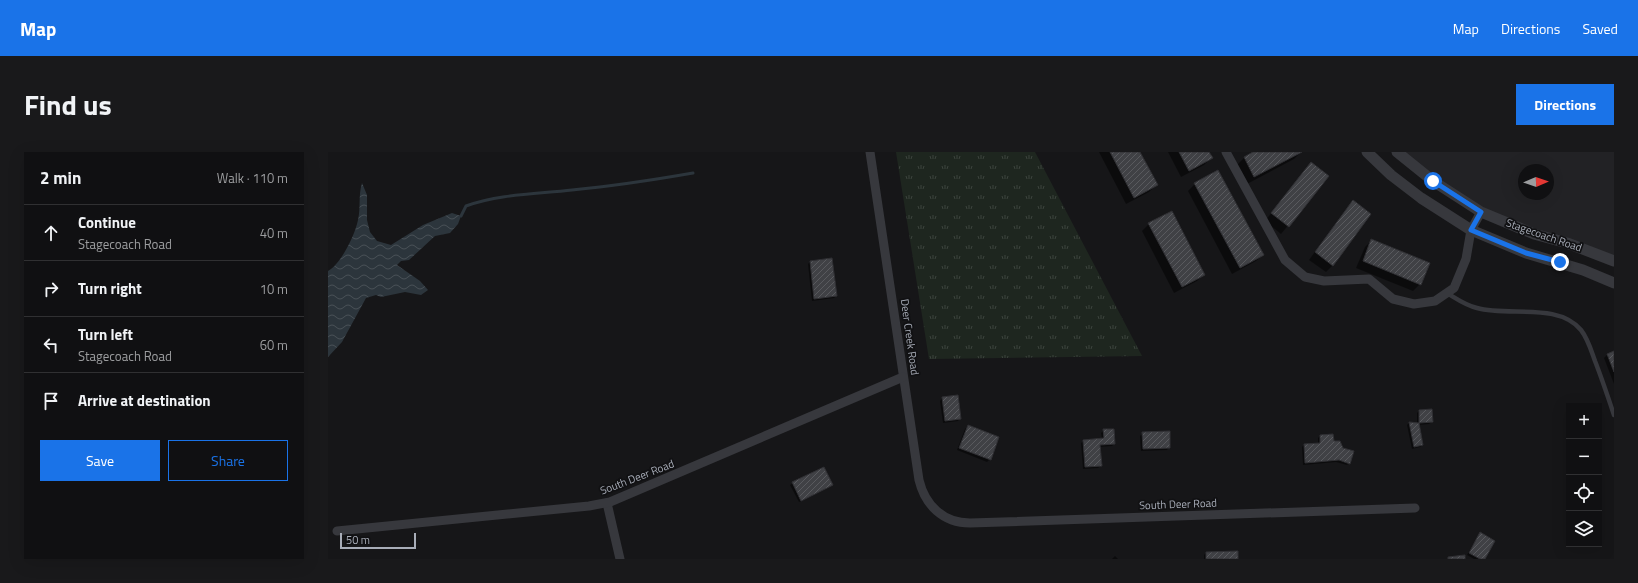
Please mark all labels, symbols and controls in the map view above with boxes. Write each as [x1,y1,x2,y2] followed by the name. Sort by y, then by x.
[20,14,56,43] text: Map
[1453,18,1479,39] text: Map
[1501,18,1560,39] text: Directions
[1582,18,1618,39] text: Saved
[24,83,112,126] text: Find us
[1516,84,1614,125] button: Directions
[1518,164,1554,200] north arrow
[40,165,81,191] text: 2 min
[217,168,288,188] text: Walk · 110 m
[1424,172,1442,190] route start
[78,211,136,234] text: Continue
[1504,215,1584,256] street label: Stagecoach Road
[40,222,62,244] icon: ahead
[260,223,288,243] text: 40 m
[78,234,172,254] text: Stagecoach Road
[1551,253,1569,271] route end
[78,277,142,300] text: Turn right
[40,278,62,300] icon: right
[260,279,288,299] text: 10 m
[897,298,923,376] street label: Deer Creek Road
[78,323,133,346] text: Turn left
[40,334,62,356] icon: left
[260,335,288,355] text: 60 m
[78,346,172,366] text: Stagecoach Road
[78,389,211,412] text: Arrive at destination
[40,390,62,412] icon: arrive
[1566,403,1602,547] map controls
[1566,403,1602,439] button: +
[1566,439,1602,475] button: −
[40,440,160,481] button: Save
[168,440,288,481] button: Share
[598,455,676,498] street label: South Deer Road
[1566,475,1602,511] button: locate
[1139,495,1217,513] street label: South Deer Road
[1566,511,1602,547] button: layers
[340,531,416,550] scale bar
[346,532,370,548] text: 50 m

